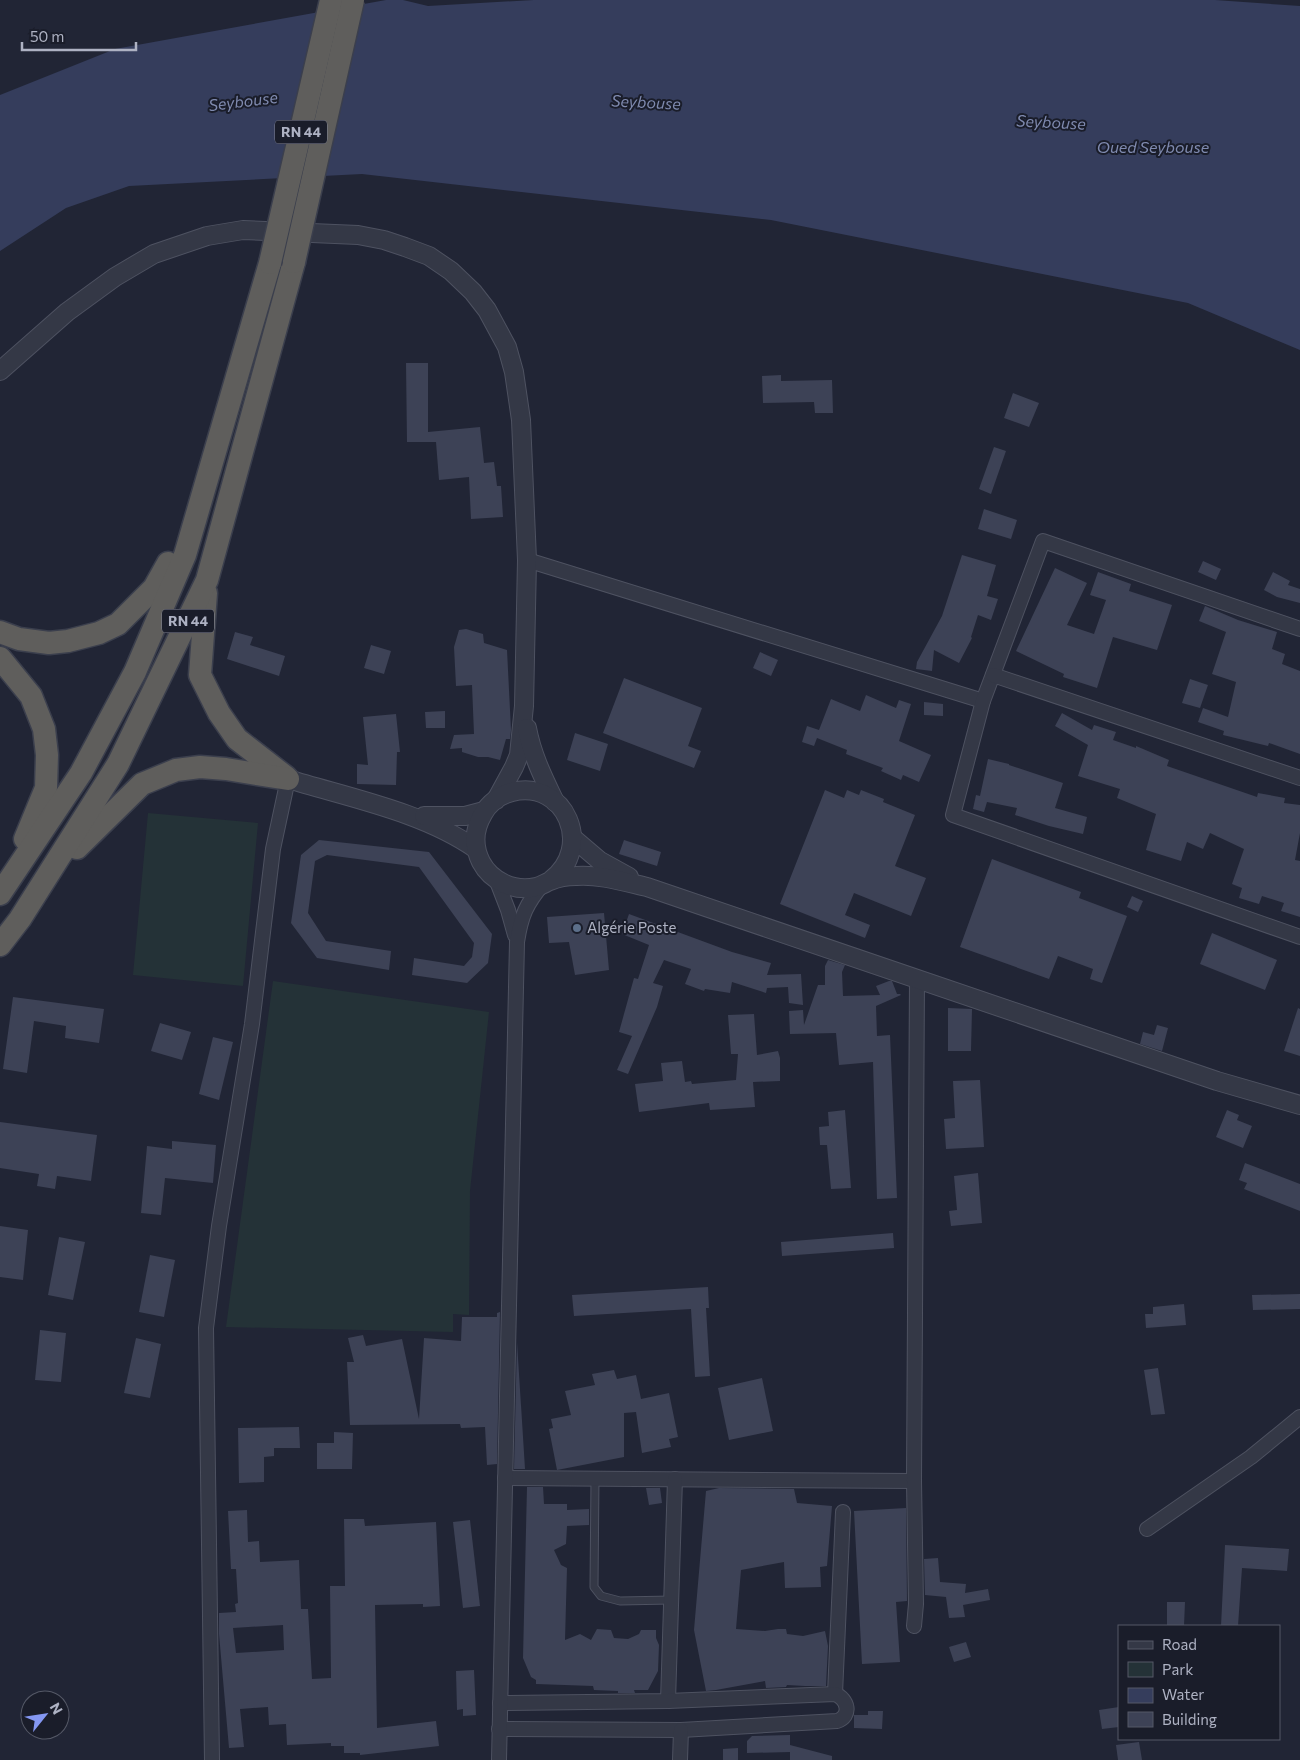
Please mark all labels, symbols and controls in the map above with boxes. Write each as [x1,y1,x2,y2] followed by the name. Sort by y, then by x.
[22,20,136,52] scale bar
[30,27,64,45] text: 50 m
[207,87,279,114] water label: Seybouse
[611,90,682,113] water label: Seybouse
[1016,110,1087,133] water label: Seybouse
[275,120,327,144] road number: RN 44
[1097,137,1210,156] water label: Oued Seybouse
[162,610,214,632] road number: RN 44
[587,918,676,936] place label: Algérie Poste
[571,922,583,934] marker: Algérie Poste
[1118,1625,1280,1740] legend
[1162,1635,1197,1653] text: Road
[1162,1660,1193,1678] text: Park
[1162,1685,1204,1703] text: Water
[20,1690,70,1740] north arrow
[47,1699,67,1717] text: N
[1162,1710,1217,1728] text: Building

